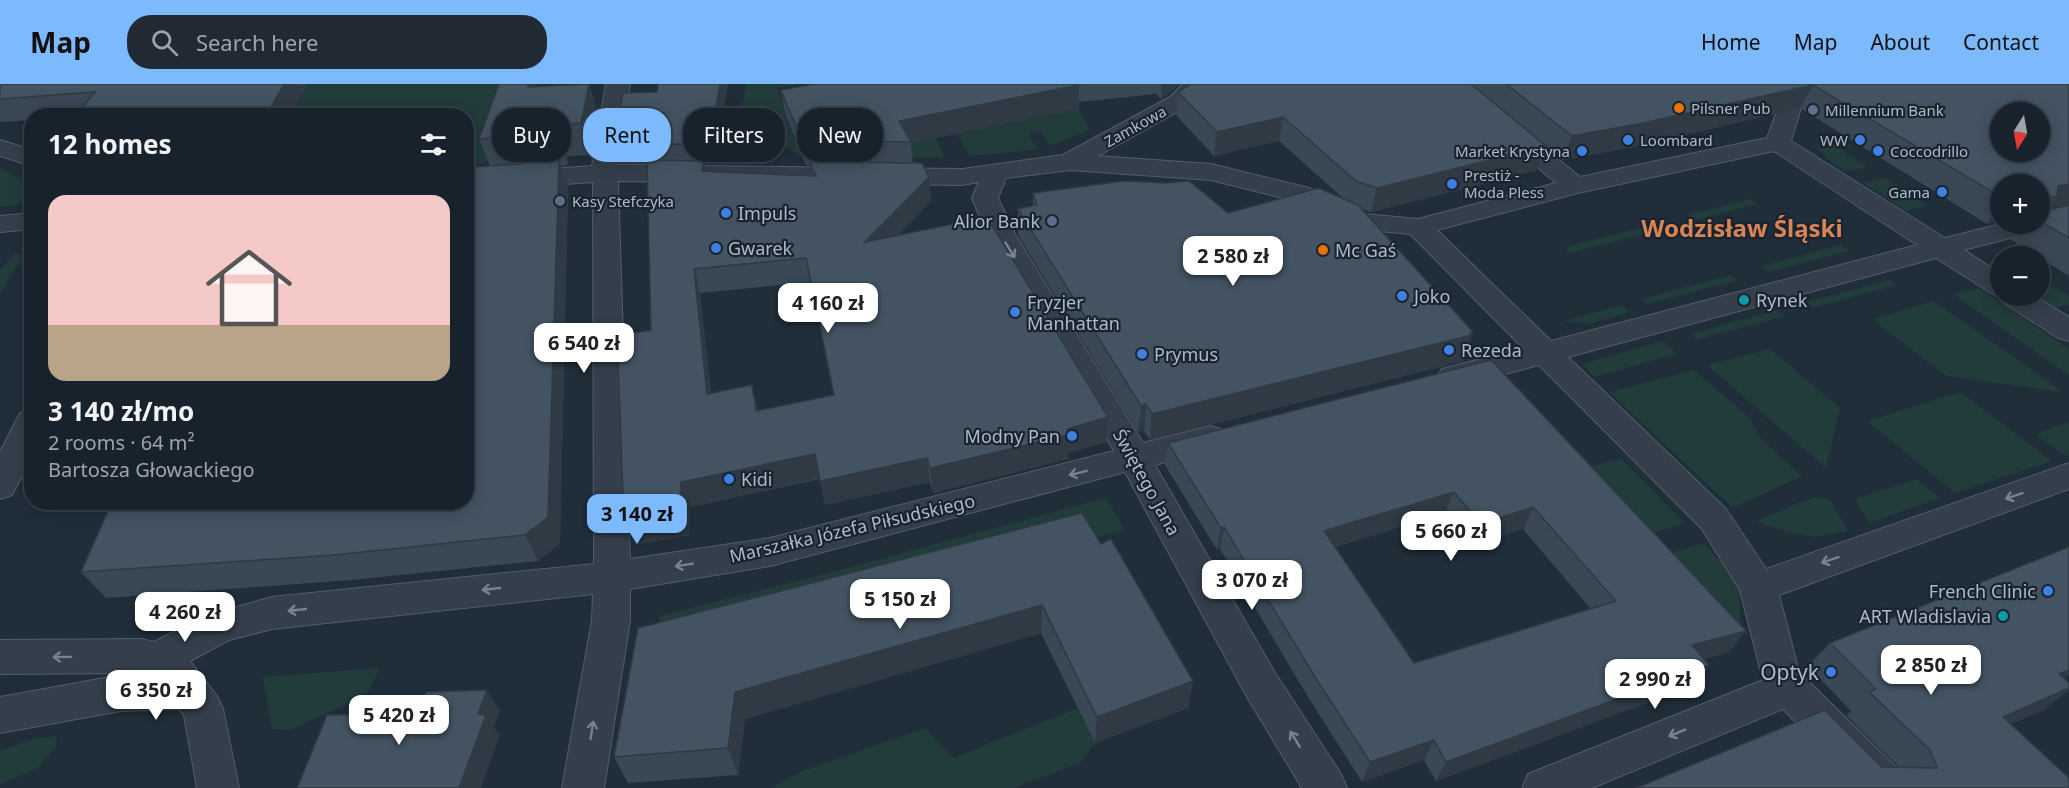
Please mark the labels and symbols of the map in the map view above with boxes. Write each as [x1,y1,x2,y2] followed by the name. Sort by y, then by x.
[1691,98,1770,118] place label: Pilsner Pub
[1825,100,1944,120] place label: Millennium Bank
[1100,101,1170,151] street label: Zamkowa
[1672,101,1686,115] marker: Pilsner Pub
[1990,102,2050,162] north arrow
[1806,103,1820,117] marker: Millennium Bank
[1640,130,1713,150] place label: Loombard
[1820,130,1848,150] place label: WW
[1621,133,1635,147] marker: Loombard
[1853,133,1867,147] marker: WW
[1455,141,1570,161] place label: Market Krystyna
[1890,141,1968,161] place label: Coccodrillo
[1575,144,1589,158] marker: Market Krystyna
[1871,144,1885,158] marker: Coccodrillo
[1464,165,1544,202] place label: Prestiż - Moda Pless
[1445,177,1459,191] marker: Prestiż - Moda Pless
[1888,182,1930,202] place label: Gama
[1935,185,1949,199] marker: Gama
[572,191,674,211] place label: Kasy Stefczyka
[553,194,567,208] marker: Kasy Stefczyka
[738,201,796,225] place label: Impuls
[719,206,733,220] marker: Impuls
[954,209,1040,233] place label: Alior Bank
[1641,211,1843,244] district label: Wodzisław Śląski
[1045,214,1059,228] marker: Alior Bank
[728,236,793,260] place label: Gwarek
[1171,236,1295,287] pin: 2 580 zł
[1335,238,1396,262] place label: Mc Gaś
[709,241,723,255] marker: Gwarek
[1005,241,1017,258] one-way arrow
[1316,243,1330,257] marker: Mc Gaś
[766,283,890,334] pin: 4 160 zł
[1412,284,1450,308] place label: Joko
[1756,288,1808,312] place label: Rynek
[1395,289,1409,303] marker: Joko
[1027,290,1120,335] place label: Fryzjer Manhattan
[1737,293,1751,307] marker: Rynek
[1008,305,1022,319] marker: Fryzjer Manhattan
[522,323,646,374] pin: 6 540 zł
[1461,338,1522,362] place label: Rezeda
[1154,342,1218,366] place label: Prymus
[1442,343,1456,357] marker: Rezeda
[1135,347,1149,361] marker: Prymus
[965,424,1060,448] place label: Modny Pan
[1108,424,1186,540] street label: Świętego Jana
[1065,429,1079,443] marker: Modny Pan
[741,467,773,491] place label: Kidi
[1069,467,1088,479] one-way arrow
[722,472,736,486] marker: Kidi
[727,488,977,568] street label: Marszałka Józefa Piłsudskiego
[2005,491,2024,502] one-way arrow
[575,494,699,545] pin: 3 140 zł
[1389,511,1513,562] pin: 5 660 zł
[1821,556,1840,567] one-way arrow
[675,560,695,571] one-way arrow
[1190,560,1314,611] pin: 3 070 zł
[838,579,962,630] pin: 5 150 zł
[1929,579,2036,603] place label: French Clinic
[481,584,501,595] one-way arrow
[2041,584,2055,598] marker: French Clinic
[123,592,247,643] pin: 4 260 zł
[1859,604,1991,628] place label: ART Wladislavia
[288,605,307,616] one-way arrow
[1996,609,2010,623] marker: ART Wladislavia
[1869,645,1993,696] pin: 2 850 zł
[52,651,72,663] one-way arrow
[1760,658,1820,686] place label: Optyk
[1593,659,1717,710] pin: 2 990 zł
[1824,665,1838,679] marker: Optyk
[94,670,218,721] pin: 6 350 zł
[337,695,461,746] pin: 5 420 zł
[587,721,598,741] one-way arrow
[1668,729,1686,740] one-way arrow
[1289,731,1301,747] one-way arrow

